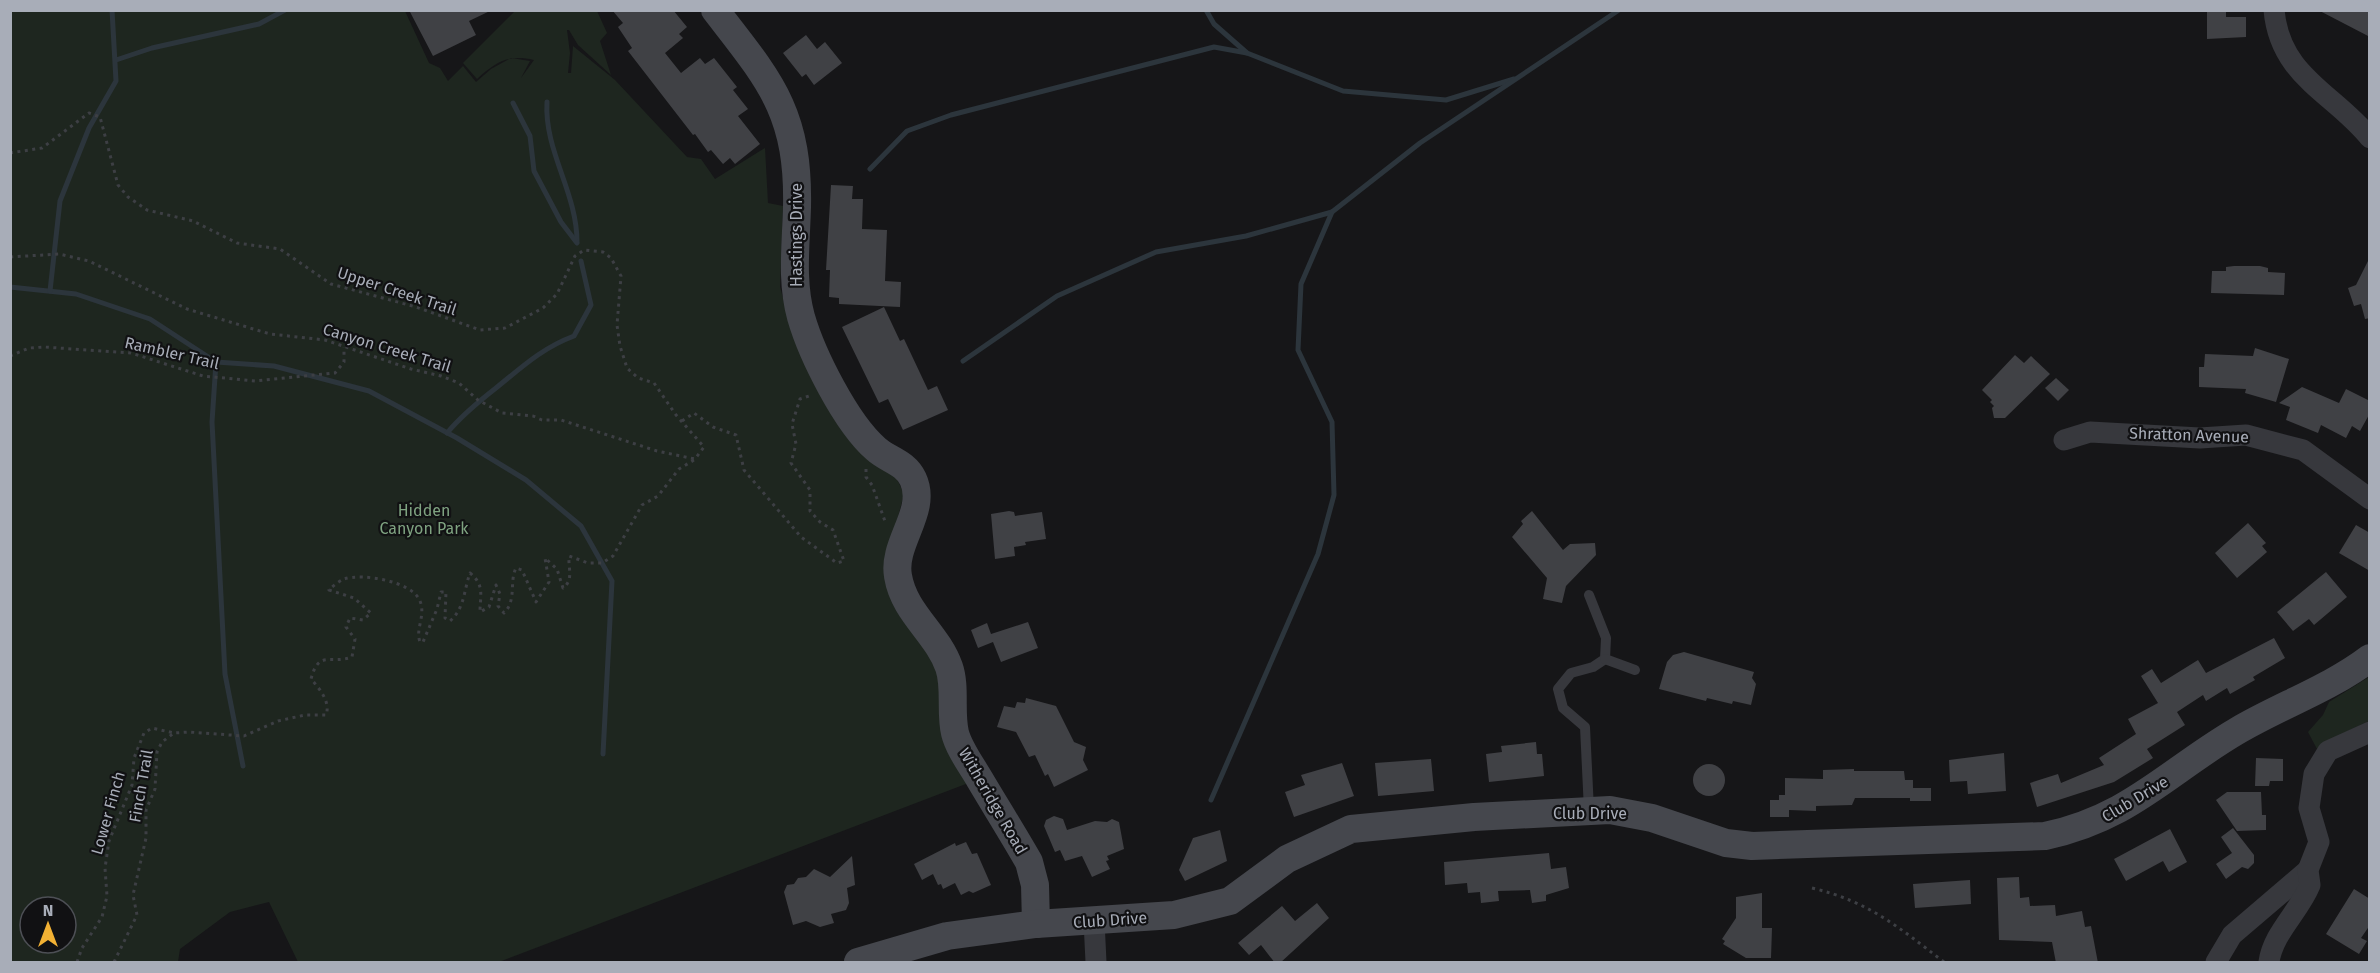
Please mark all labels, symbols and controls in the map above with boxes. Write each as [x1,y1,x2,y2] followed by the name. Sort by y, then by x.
[787,183,806,287] street label: Hastings Drive
[335,263,459,319] street label: Upper Creek Trail
[321,319,454,377] street label: Canyon Creek Trail
[123,333,221,373] street label: Rambler Trail
[2129,423,2249,447] street label: Shratton Avenue
[379,501,469,538] park label: Hidden Canyon Park
[955,744,1031,858] street label: Witheridge Road
[125,748,157,824] street label: Finch Trail
[87,769,129,857] street label: Lower Finch
[2098,772,2172,826] street label: Club Drive
[1553,804,1627,823] street label: Club Drive
[18,895,78,955] north arrow
[43,901,53,920] text: N
[1072,908,1148,932] street label: Club Drive

